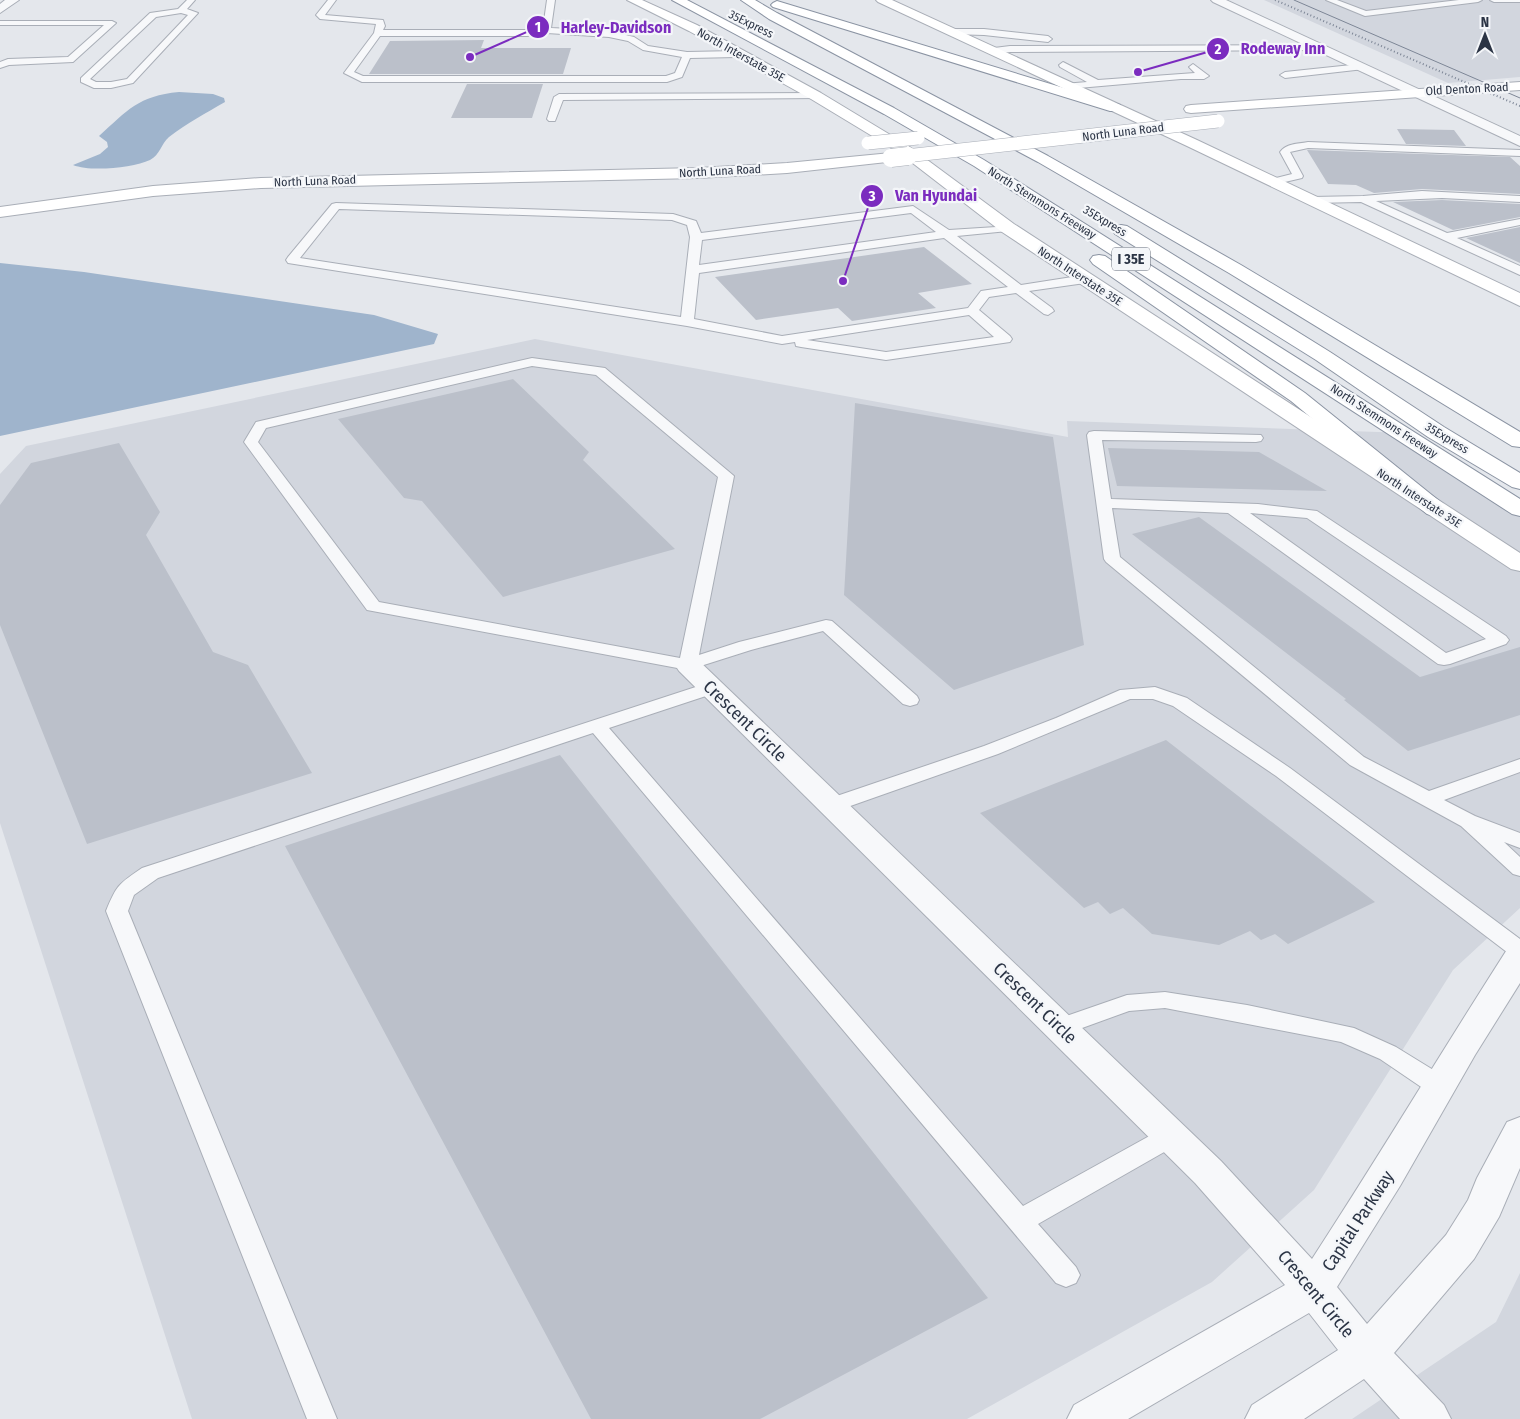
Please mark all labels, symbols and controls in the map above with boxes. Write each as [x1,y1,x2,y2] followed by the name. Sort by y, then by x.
[726,7,776,41] street label: 35Express
[1460,10,1510,60] north arrow
[526,12,682,43] callout: Harley-Davidson
[1481,14,1489,31] text: N
[535,18,541,36] text: 1
[561,18,671,37] text: Harley-Davidson
[695,25,788,85] street label: North Interstate 35E
[1205,33,1335,64] callout: Rodeway Inn
[1241,39,1325,58] text: Rodeway Inn
[1214,40,1222,58] text: 2
[1425,80,1509,98] street label: Old Denton Road
[1081,120,1165,144] street label: North Luna Road
[679,162,761,180] street label: North Luna Road
[985,164,1099,242] street label: North Stemmons Freeway
[274,173,356,189] street label: North Luna Road
[859,180,987,211] callout: Van Hyundai
[894,186,977,205] text: Van Hyundai
[867,187,876,205] text: 3
[1081,203,1129,239] street label: 35Express
[1035,243,1125,309] street label: North Interstate 35E
[1112,248,1150,270] road number: I 35E
[1328,381,1441,461] street label: North Stemmons Freeway
[1423,420,1471,456] street label: 35Express
[1374,465,1464,531] street label: North Interstate 35E
[699,676,791,766] street label: Crescent Circle
[989,958,1081,1048] street label: Crescent Circle
[1317,1167,1399,1275] street label: Capital Parkway
[1273,1246,1359,1342] street label: Crescent Circle

